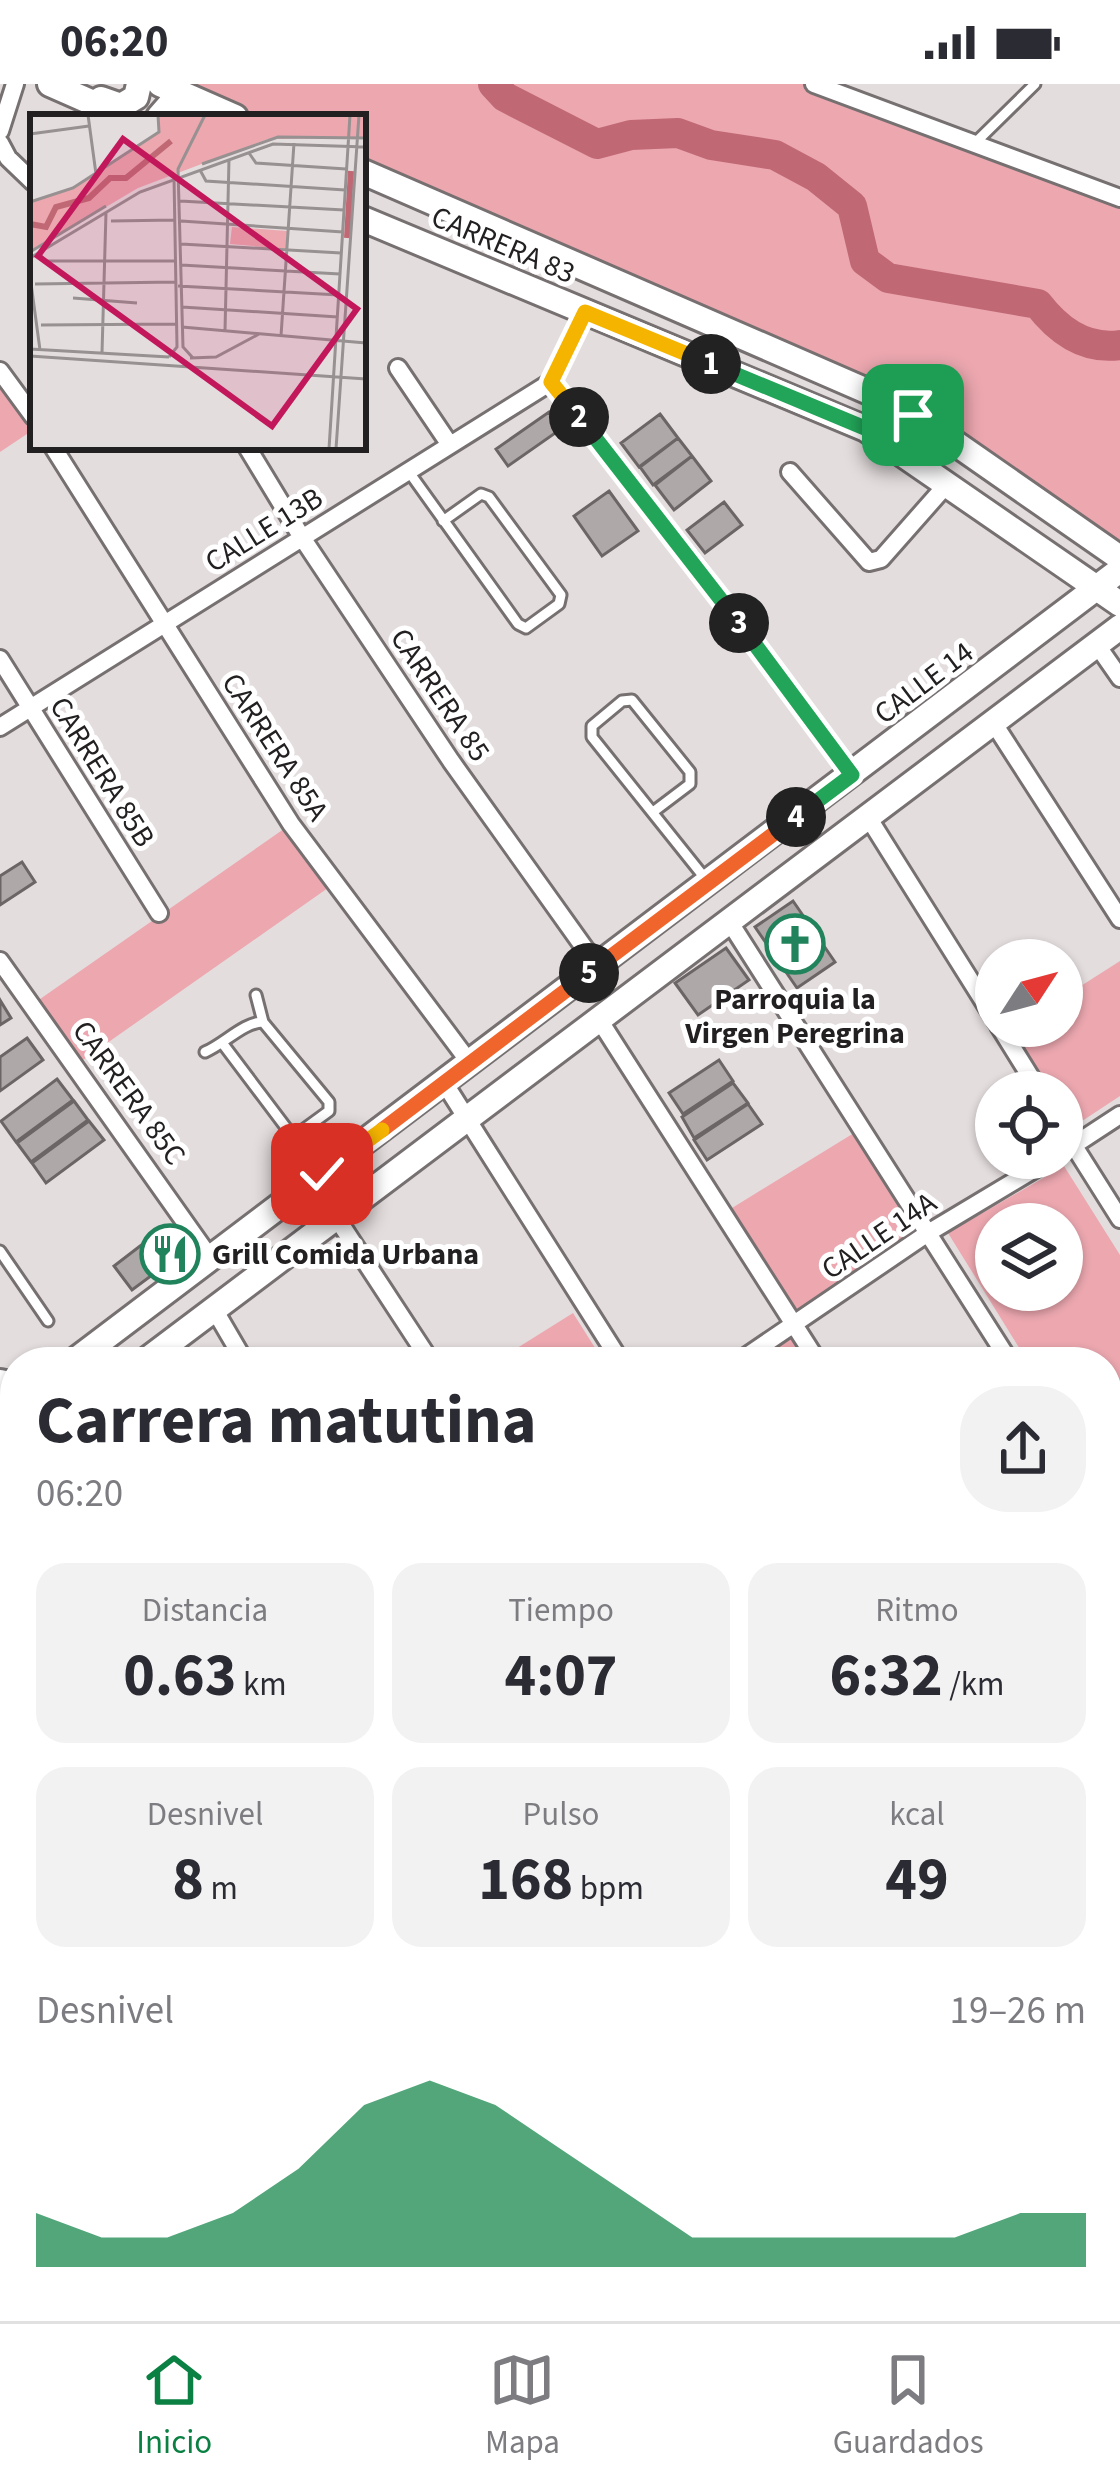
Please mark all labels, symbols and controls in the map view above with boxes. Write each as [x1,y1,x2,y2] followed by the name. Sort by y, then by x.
[60,10,169,74] text: 06:20
[30,114,366,450] inset map
[424,195,582,295] street label: CARRERA 83
[681,334,741,394] pin: 1
[702,340,720,387] text: 1
[862,364,964,466] pin
[880,382,946,448] icon: arrive
[549,387,609,447] pin: 2
[570,393,588,440] text: 2
[197,477,331,583] street label: CALLE 13B
[709,593,769,653] pin: 3
[730,599,748,646] text: 3
[380,620,500,770] street label: CARRERA 85
[865,631,983,735] street label: CALLE 14
[211,665,339,830] street label: CARRERA 85A
[39,688,165,856] street label: CARRERA 85B
[766,787,826,847] pin: 4
[787,793,805,840] text: 4
[764,913,826,975] church icon: Parroquia la Virgen Peregrina
[975,939,1083,1047] north arrow
[975,939,1083,1311] map controls
[559,943,619,1003] pin: 5
[580,949,598,996] text: 5
[684,978,905,1055] place label: Parroquia la Virgen Peregrina
[62,1012,196,1174] street label: CARRERA 85C
[975,1071,1083,1179] button: locate
[271,1123,373,1225] pin
[289,1141,355,1207] icon: check
[813,1181,946,1290] street label: CALLE 14A
[975,1203,1083,1311] button: layers
[139,1223,201,1285] restaurant icon: Grill Comida Urbana
[212,1233,479,1276] place label: Grill Comida Urbana
[36,1374,537,1468] text: Carrera matutina
[960,1386,1086,1512] button: share
[36,1466,123,1522] text: 06:20
[142,1587,268,1634] text: Distancia
[508,1587,614,1634] text: Tiempo
[875,1587,959,1634] text: Ritmo
[123,1634,236,1719] text: 0.63
[504,1634,618,1719] text: 4:07
[830,1634,943,1719] text: 6:32
[236,1661,287,1708] text: km
[943,1661,1004,1708] text: /km
[147,1791,263,1838] text: Desnivel
[523,1791,599,1838] text: Pulso
[889,1791,945,1838] text: kcal
[172,1838,204,1923] text: 8
[478,1838,573,1923] text: 168
[885,1838,949,1923] text: 49
[204,1865,238,1912] text: m
[573,1865,644,1912] text: bpm
[36,1983,174,2039] text: Desnivel
[950,1983,1086,2039] text: 19–26 m
[136,2347,212,2466] tab: Inicio
[485,2347,560,2466] tab: Mapa
[833,2347,984,2466] tab: Guardados

